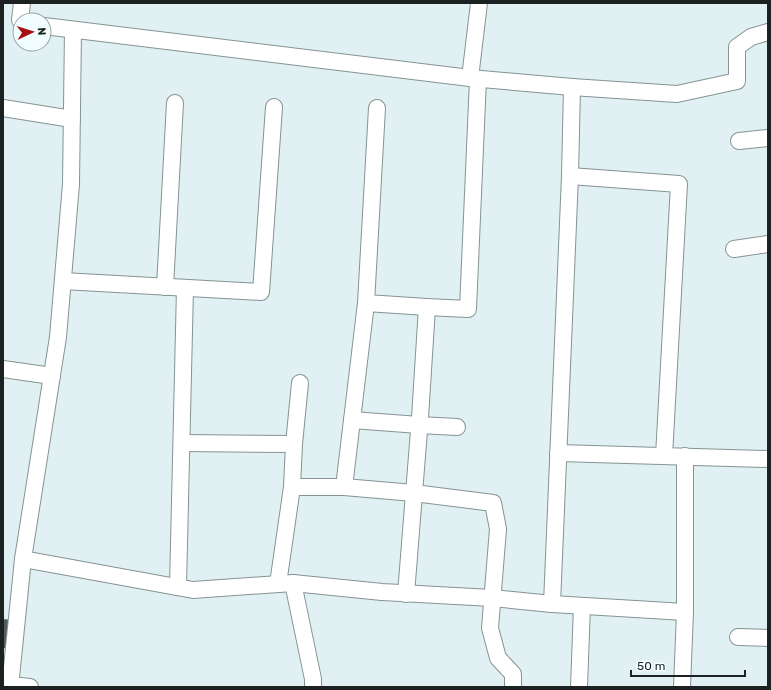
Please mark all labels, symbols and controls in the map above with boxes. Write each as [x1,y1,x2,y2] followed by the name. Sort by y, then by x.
[12,12,52,52] north arrow
[35,27,48,36] text: N
[631,652,745,678] scale bar
[637,659,665,673] text: 50 m

